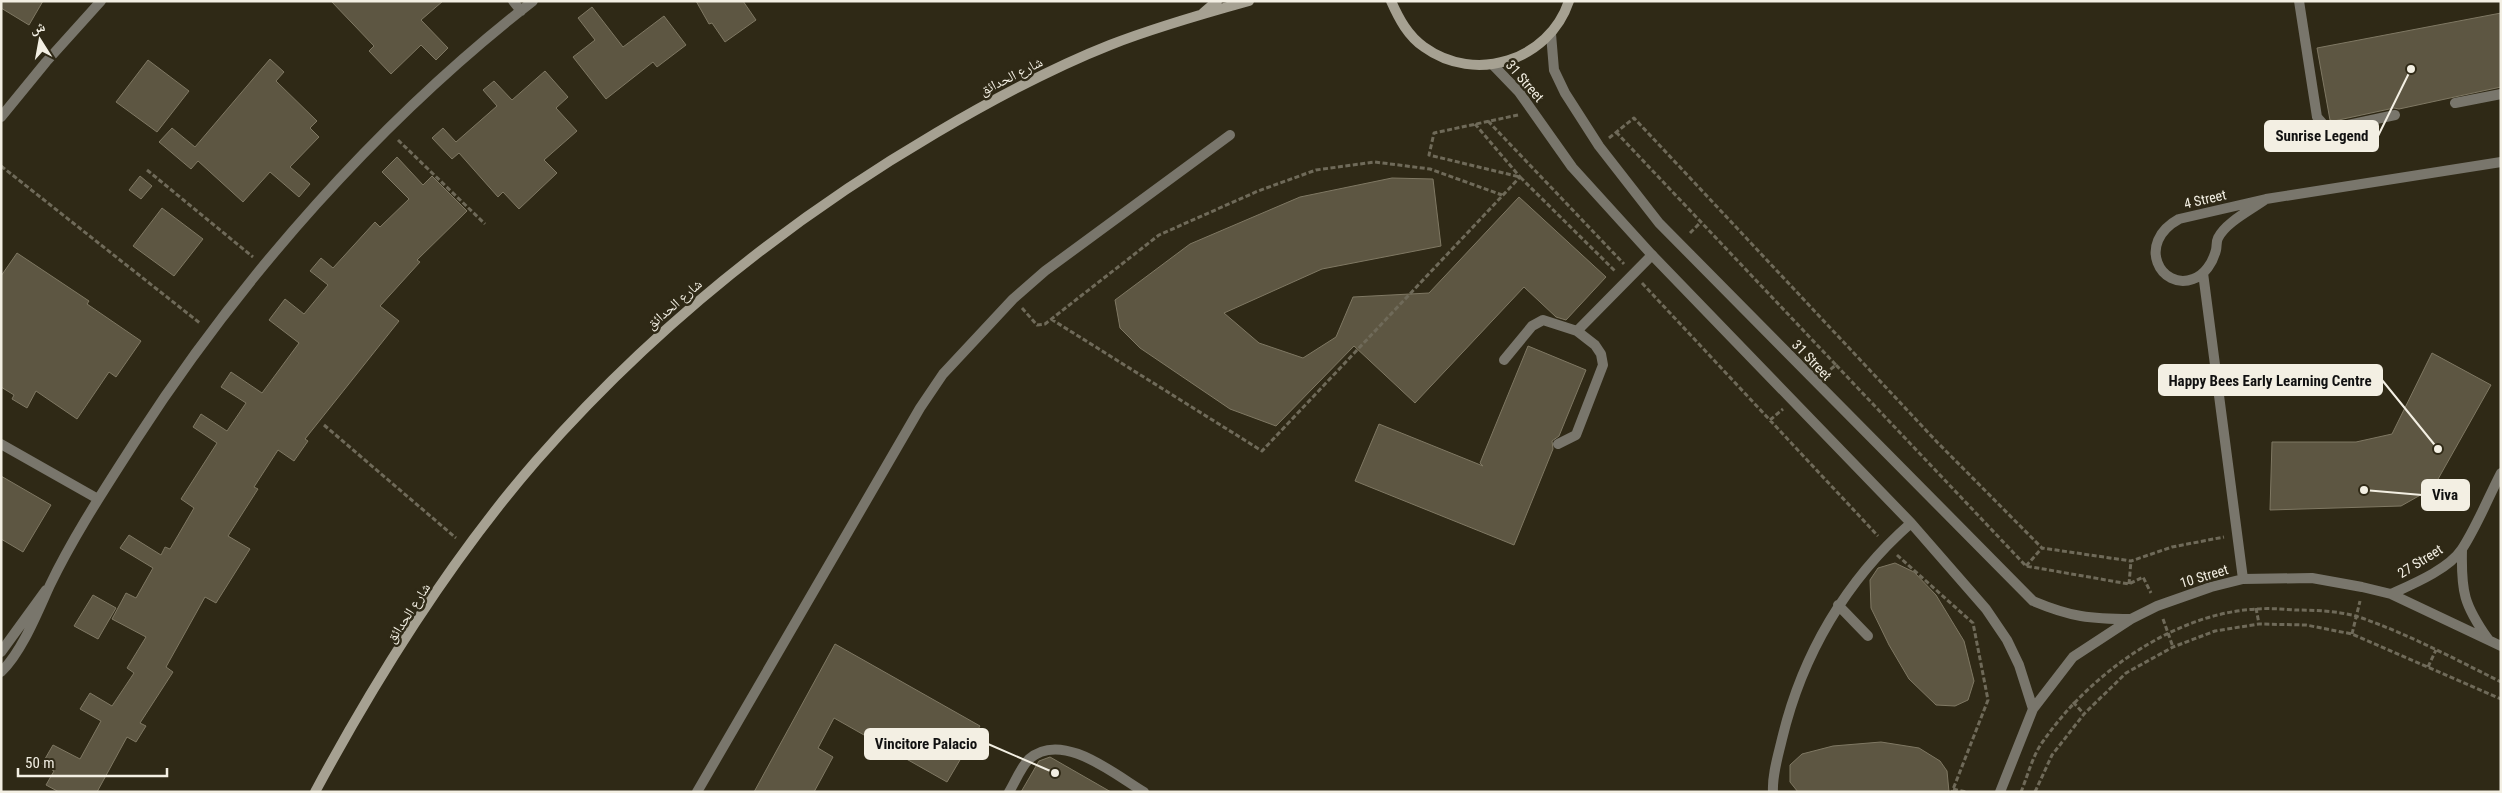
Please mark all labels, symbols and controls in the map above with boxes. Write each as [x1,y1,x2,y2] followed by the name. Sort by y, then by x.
[15,15,65,65] north arrow
[29,18,47,37] text: ش
[977,53,1046,100] street label: شارع الحدائق
[1503,57,1547,105] street label: 31 Street
[2265,121,2378,151] callout: Sunrise Legend
[2276,127,2368,145] text: Sunrise Legend
[2182,186,2228,212] street label: 4 Street
[643,276,706,334] street label: شارع الحدائق
[1789,337,1835,383] street label: 31 Street
[2159,365,2382,395] callout: Happy Bees Early Learning Centre
[2168,372,2372,390] text: Happy Bees Early Learning Centre
[2422,480,2469,510] callout: Viva
[2432,486,2458,504] text: Viva
[2395,541,2445,581] street label: 27 Street
[2178,561,2230,591] street label: 10 Street
[383,580,435,647] street label: شارع الحدائق
[865,729,988,759] callout: Vincitore Palacio
[875,735,977,753] text: Vincitore Palacio
[18,746,166,778] scale bar
[25,754,55,772] text: 50 m

